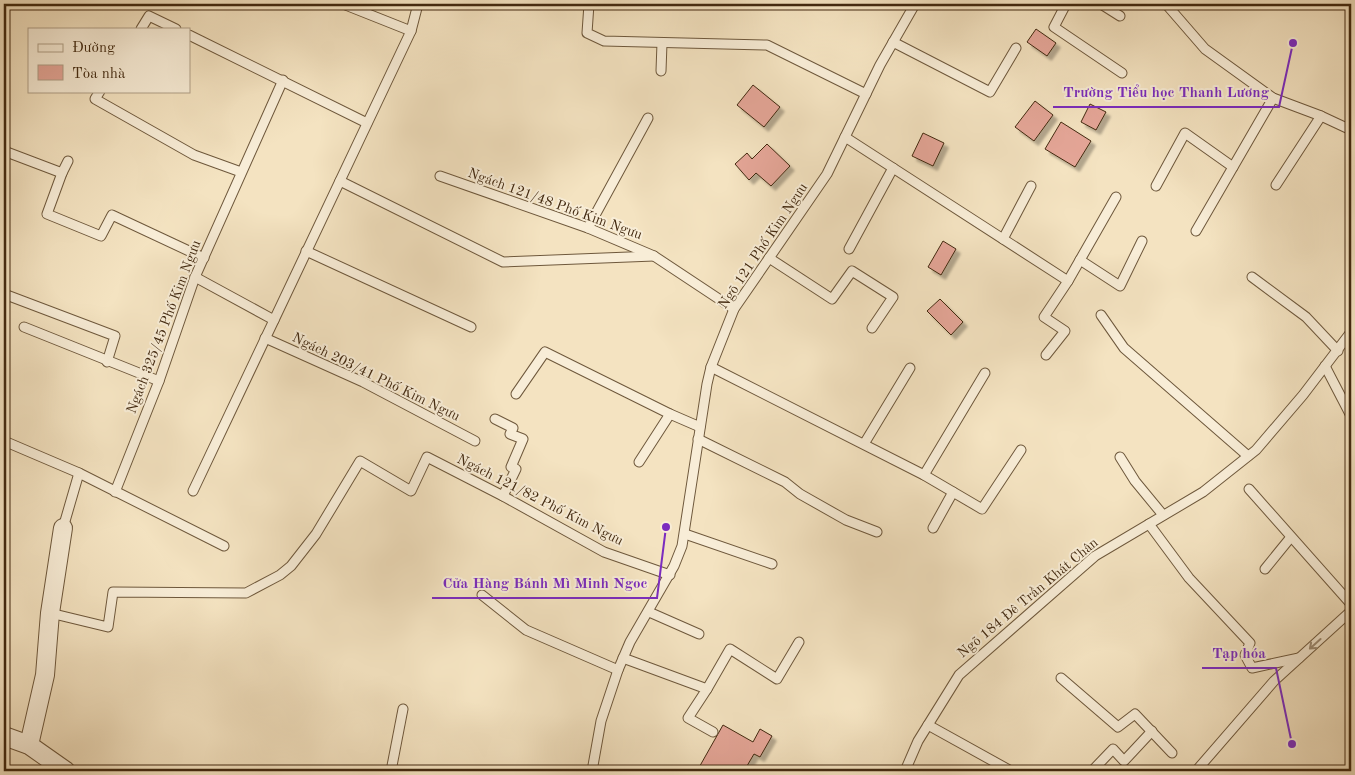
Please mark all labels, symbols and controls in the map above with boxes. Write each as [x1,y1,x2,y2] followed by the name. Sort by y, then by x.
[28,28,190,92] legend
[72,41,115,56] text: Đường
[72,67,126,82] text: Tòa nhà
[1053,77,1279,107] callout: Trường Tiểu học Thanh Lương
[1063,84,1270,101] text: Trường Tiểu học Thanh Lương
[466,165,645,242] street label: Ngách 121/48 Phố Kim Ngưu
[715,180,811,311] street label: Ngõ 121 Phố Kim Ngưu
[123,238,204,416] street label: Ngách 325/45 Phố Kim Ngưu
[290,329,463,424] street label: Ngách 203/41 Phố Kim Ngưu
[455,451,626,548] street label: Ngách 121/82 Phố Kim Ngưu
[954,534,1101,661] street label: Ngõ 184 Đê Trần Khát Chân
[432,568,657,598] callout: Cửa Hàng Bánh Mì Minh Ngoc
[442,577,648,592] text: Cửa Hàng Bánh Mì Minh Ngoc
[1202,638,1276,668] callout: Tạp hóa
[1309,638,1322,649] one-way arrow
[1212,647,1266,662] text: Tạp hóa

